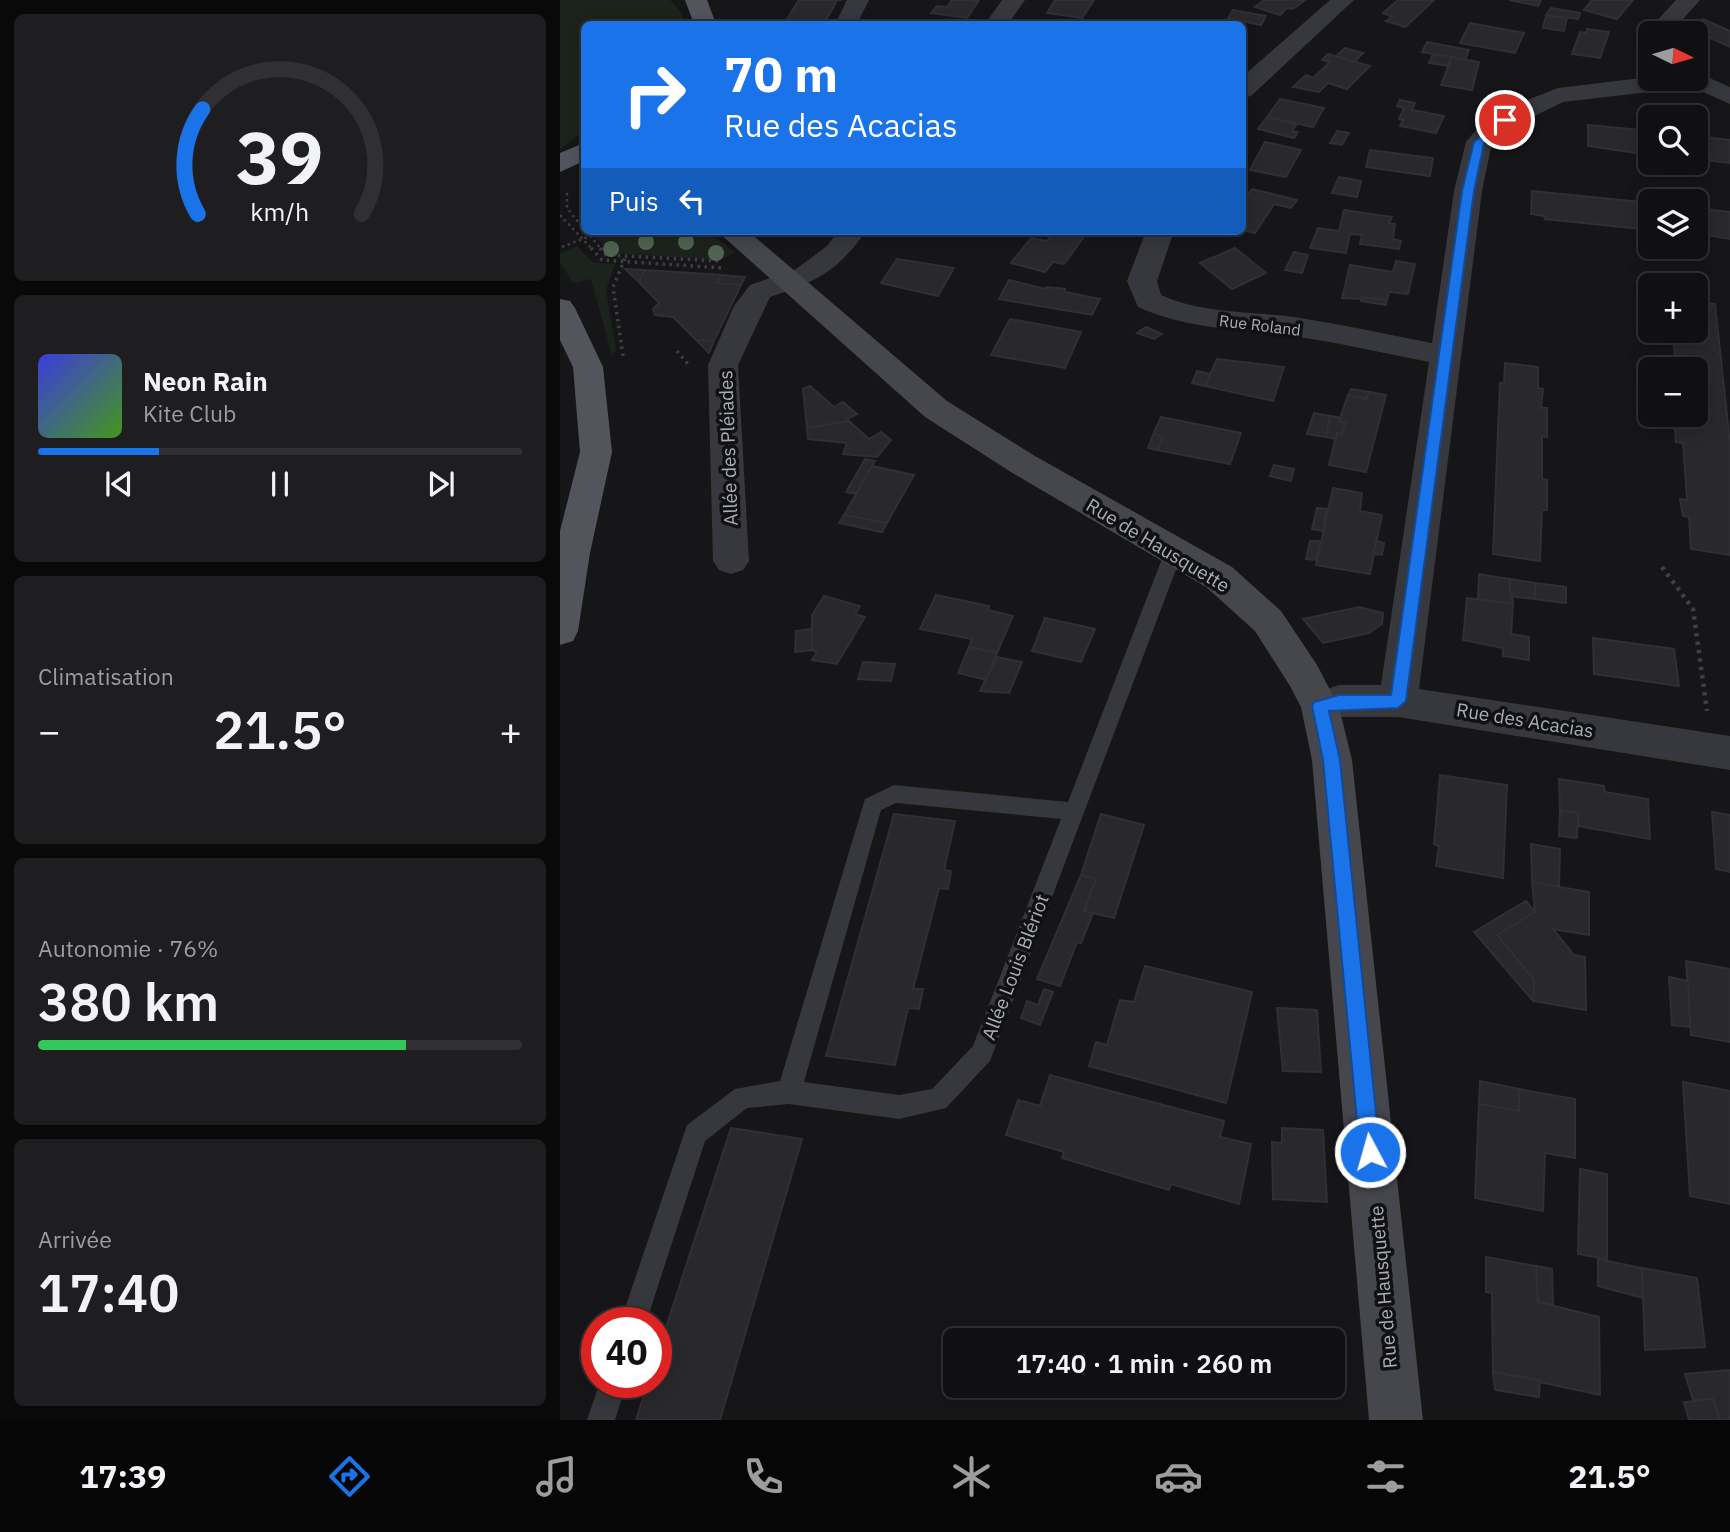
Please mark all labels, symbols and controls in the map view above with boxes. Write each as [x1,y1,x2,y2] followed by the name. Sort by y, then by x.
[1638,21,1708,91] north arrow
[1638,21,1708,427] map controls
[724,42,838,105] text: 70 m
[609,49,700,140] icon: right
[1475,90,1535,150] pin
[1486,101,1524,139] icon: arrive
[724,104,958,146] text: Rue des Acacias
[1638,105,1708,175] button: search
[236,109,324,204] text: 39
[673,182,711,220] icon: left
[609,184,659,218] text: Puis
[1638,189,1708,259] button: layers
[251,194,309,227] text: km/h
[1638,273,1708,343] button: +
[1218,310,1302,340] street label: Rue Roland
[1638,357,1708,427] button: −
[143,364,268,398] text: Neon Rain
[713,370,743,526] street label: Allée des Pléiades
[143,398,236,428] text: Kite Club
[100,465,138,503] icon: previous
[261,465,299,503] icon: pause
[422,465,460,503] icon: next
[1082,493,1234,597] street label: Rue de Hausquette
[38,661,174,691] text: Climatisation
[213,696,347,763] text: 21.5°
[1455,697,1595,743] street label: Rue des Acacias
[38,706,61,755] text: −
[499,706,522,755] text: +
[976,891,1054,1043] street label: Allée Louis Blériot
[38,933,218,963] text: Autonomie · 76%
[38,968,219,1035] text: 380 km
[1333,1115,1407,1189] position arrow
[1364,1205,1402,1369] street label: Rue de Hausquette
[38,1224,112,1254] text: Arrivée
[38,1259,179,1326] text: 17:40
[581,1307,672,1398] speed limit sign: 40
[1016,1346,1272,1380] text: 17:40 · 1 min · 260 m
[325,1452,374,1501] icon: directions
[532,1452,581,1501] icon: music
[739,1452,788,1501] icon: phone
[947,1452,996,1501] icon: climate
[1154,1452,1203,1501] icon: car
[1361,1452,1410,1501] icon: filters
[79,1455,167,1497] text: 17:39
[1568,1455,1651,1497] text: 21.5°

